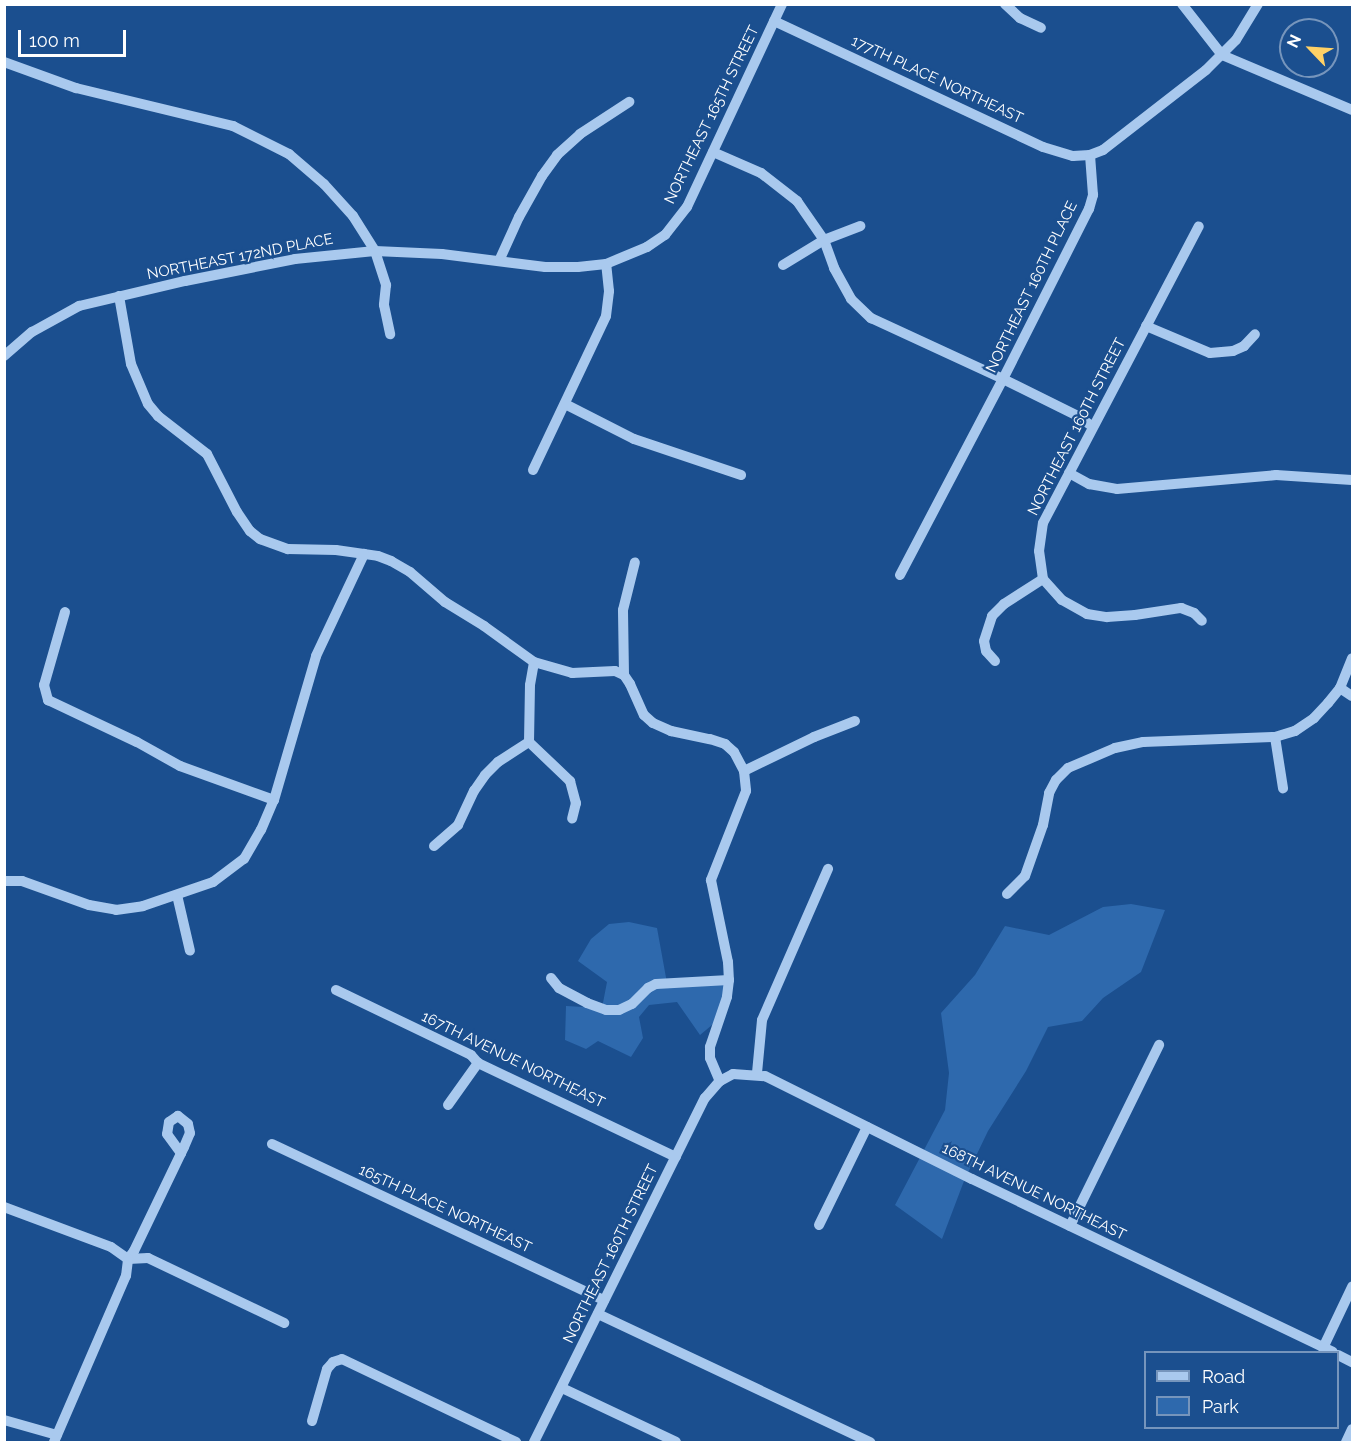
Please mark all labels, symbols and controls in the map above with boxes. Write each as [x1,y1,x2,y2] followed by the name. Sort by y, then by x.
[21,18,129,56] scale bar
[1279,18,1339,78] north arrow
[661,23,763,207] street label: NORTHEAST 165TH STREET
[29,30,80,51] text: 100 m
[1283,31,1305,51] text: N
[848,32,1026,128] street label: 177TH PLACE NORTHEAST
[982,198,1082,376] street label: NORTHEAST 160TH PLACE
[145,230,335,284] street label: NORTHEAST 172ND PLACE
[1024,335,1130,519] street label: NORTHEAST 160TH STREET
[418,1008,608,1112] street label: 167TH AVENUE NORTHEAST
[939,1139,1129,1245] street label: 168TH AVENUE NORTHEAST
[356,1161,534,1257] street label: 165TH PLACE NORTHEAST
[560,1161,662,1347] street label: NORTHEAST 160TH STREET
[1144,1351,1339,1429] legend
[1202,1366,1245,1387] text: Road
[1202,1396,1239,1417] text: Park

